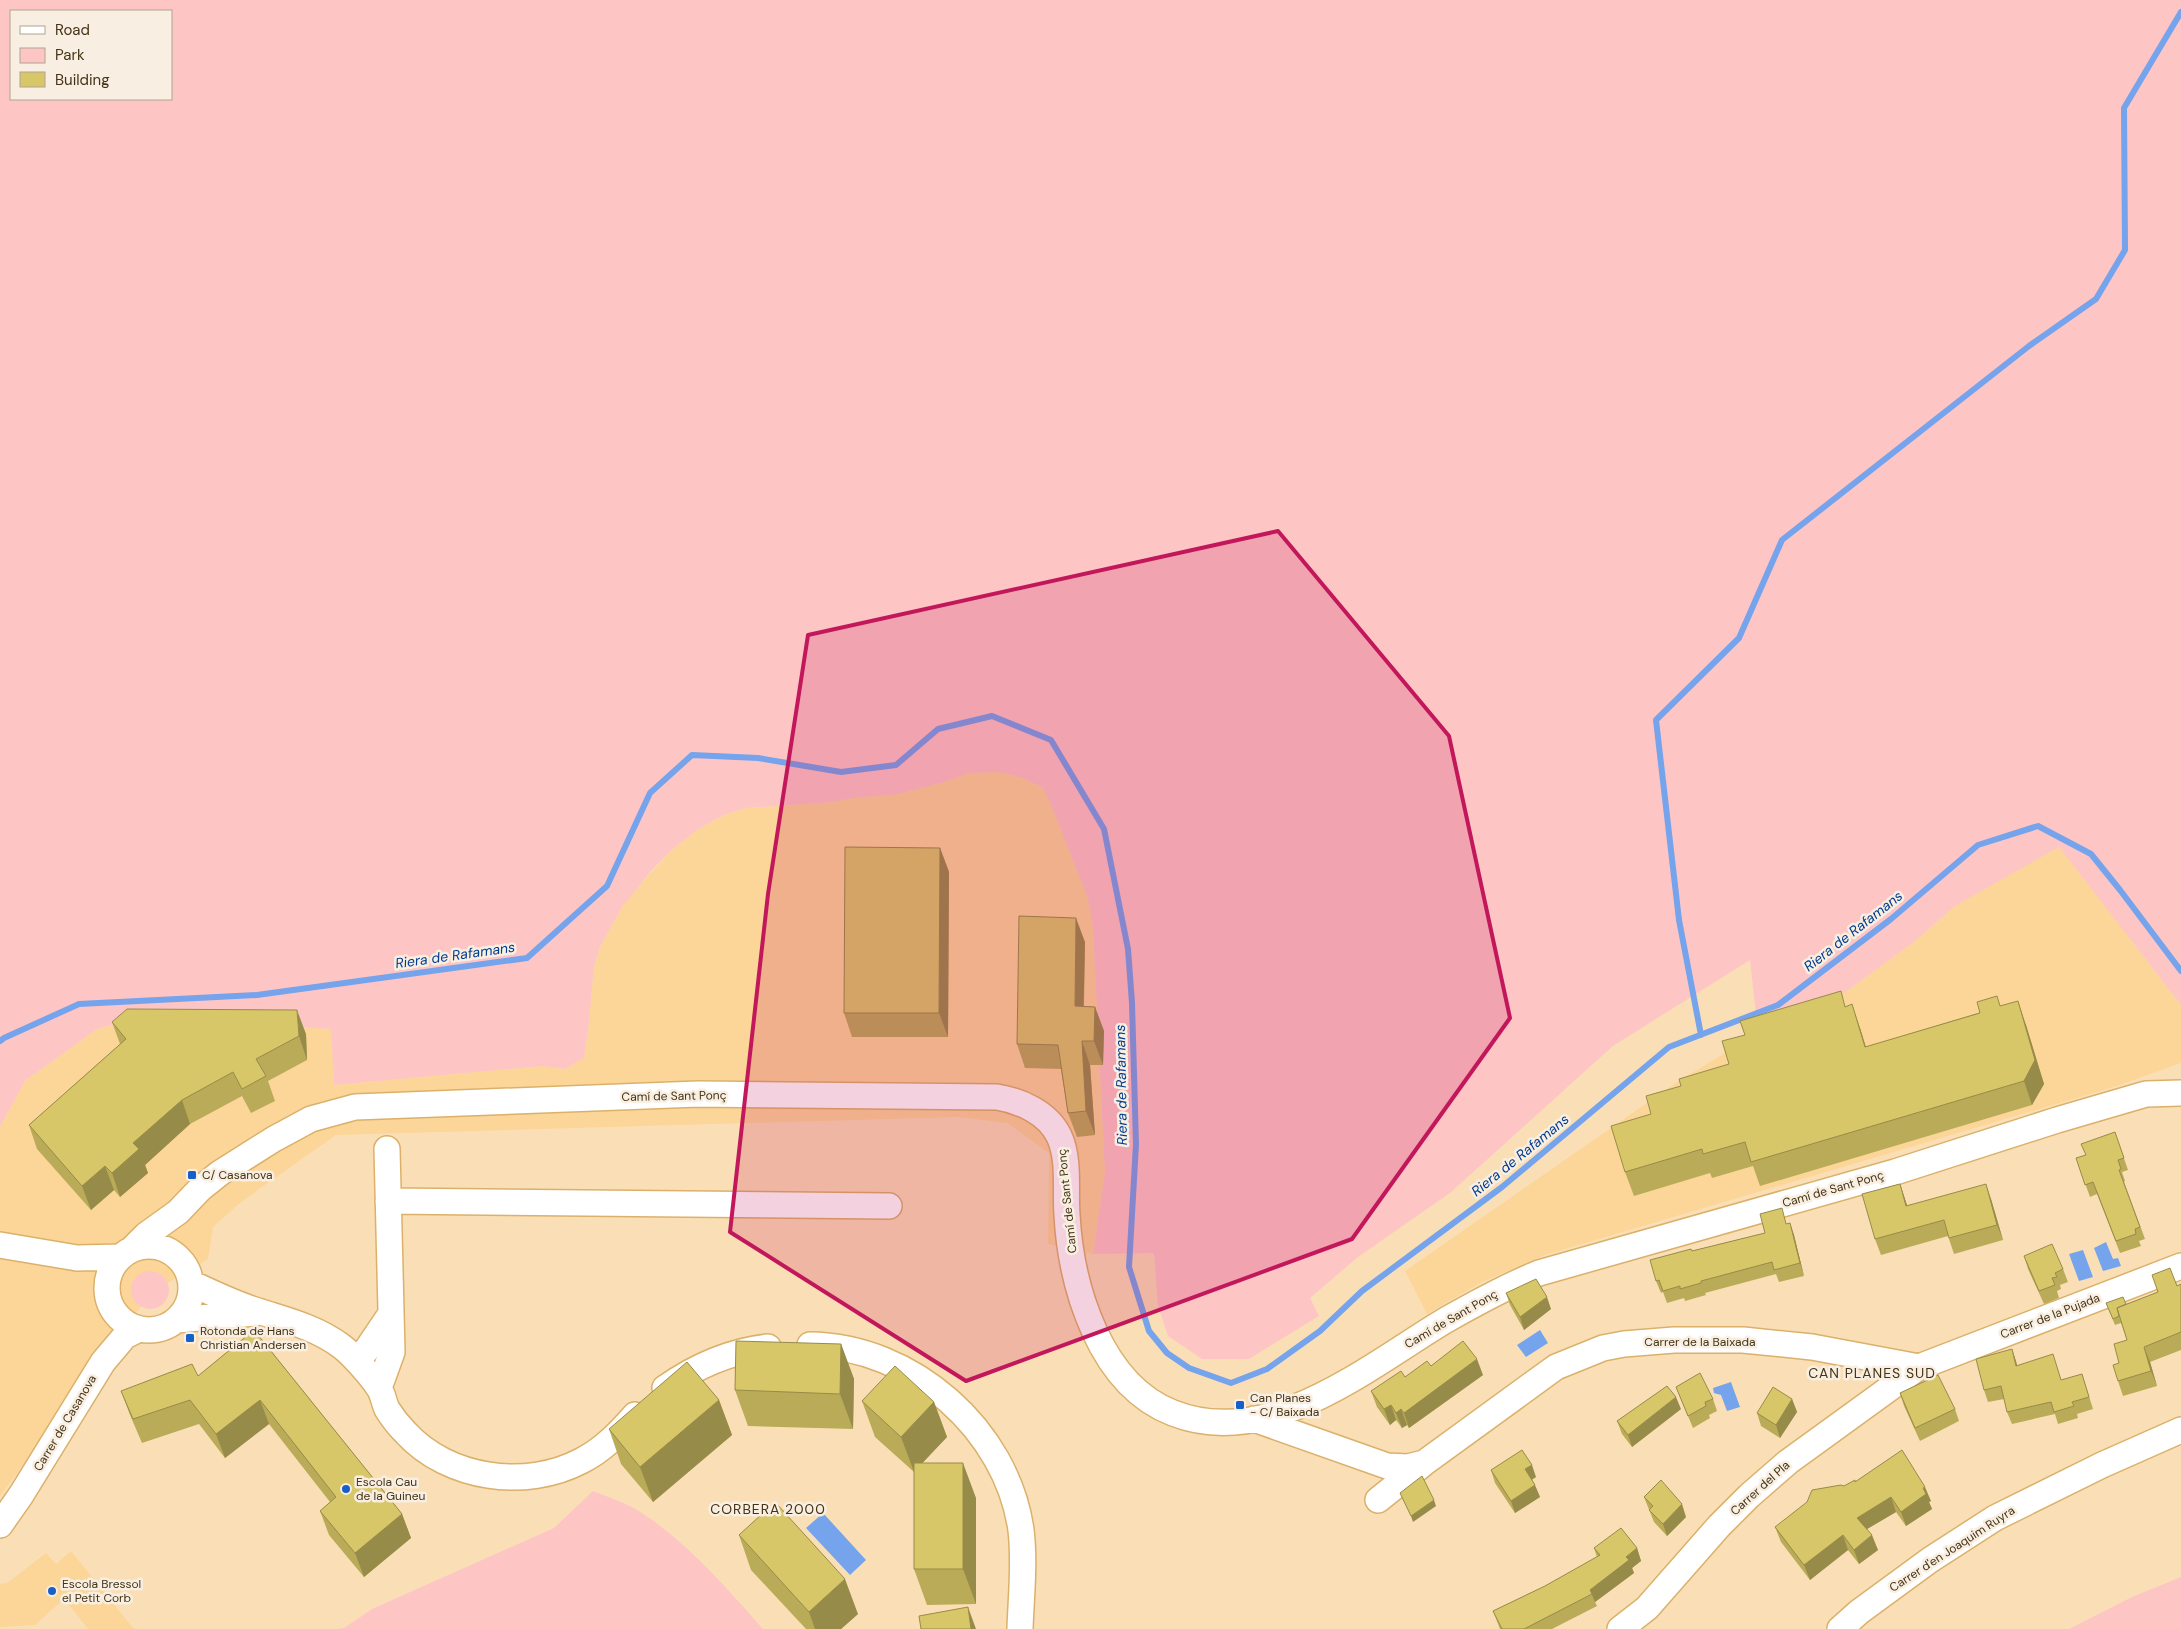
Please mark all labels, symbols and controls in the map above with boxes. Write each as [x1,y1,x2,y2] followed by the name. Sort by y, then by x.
[10,10,172,100] legend
[55,20,90,40] text: Road
[55,45,85,65] text: Park
[55,70,110,90] text: Building
[1800,887,1906,975] water label: Riera de Rafamans
[394,938,516,972] water label: Riera de Rafamans
[1111,1024,1131,1146] water label: Riera de Rafamans
[621,1087,727,1105] street label: Camí de Sant Ponç
[1467,1110,1573,1200] water label: Riera de Rafamans
[1054,1148,1080,1254] street label: Camí de Sant Ponç
[202,1167,272,1183] place label: C/ Casanova
[1780,1167,1886,1211] street label: Camí de Sant Ponç
[186,1169,198,1181] marker: C/ Casanova
[1402,1286,1501,1352] street label: Camí de Sant Ponç
[1998,1290,2102,1342] street label: Carrer de la Pujada
[200,1323,306,1353] place label: Rotonda de Hans Christian Andersen
[184,1332,196,1344] marker: Rotonda de Hans Christian Andersen
[1644,1334,1756,1350] street label: Carrer de la Baixada
[1808,1364,1936,1382] district label: CAN PLANES SUD
[30,1372,100,1474] street label: Carrer de Casanova
[1250,1390,1319,1420] place label: Can Planes - C/ Baixada
[1234,1399,1246,1411] marker: Can Planes - C/ Baixada
[1727,1457,1793,1519] street label: Carrer del Pla
[356,1474,425,1504] place label: Escola Cau de la Guineu
[340,1483,352,1495] marker: Escola Cau de la Guineu
[710,1500,826,1518] district label: CORBERA 2000
[1886,1502,2018,1596] street label: Carrer d'en Joaquim Ruyra
[62,1576,141,1606] place label: Escola Bressol el Petit Corb
[46,1585,58,1597] marker: Escola Bressol el Petit Corb

